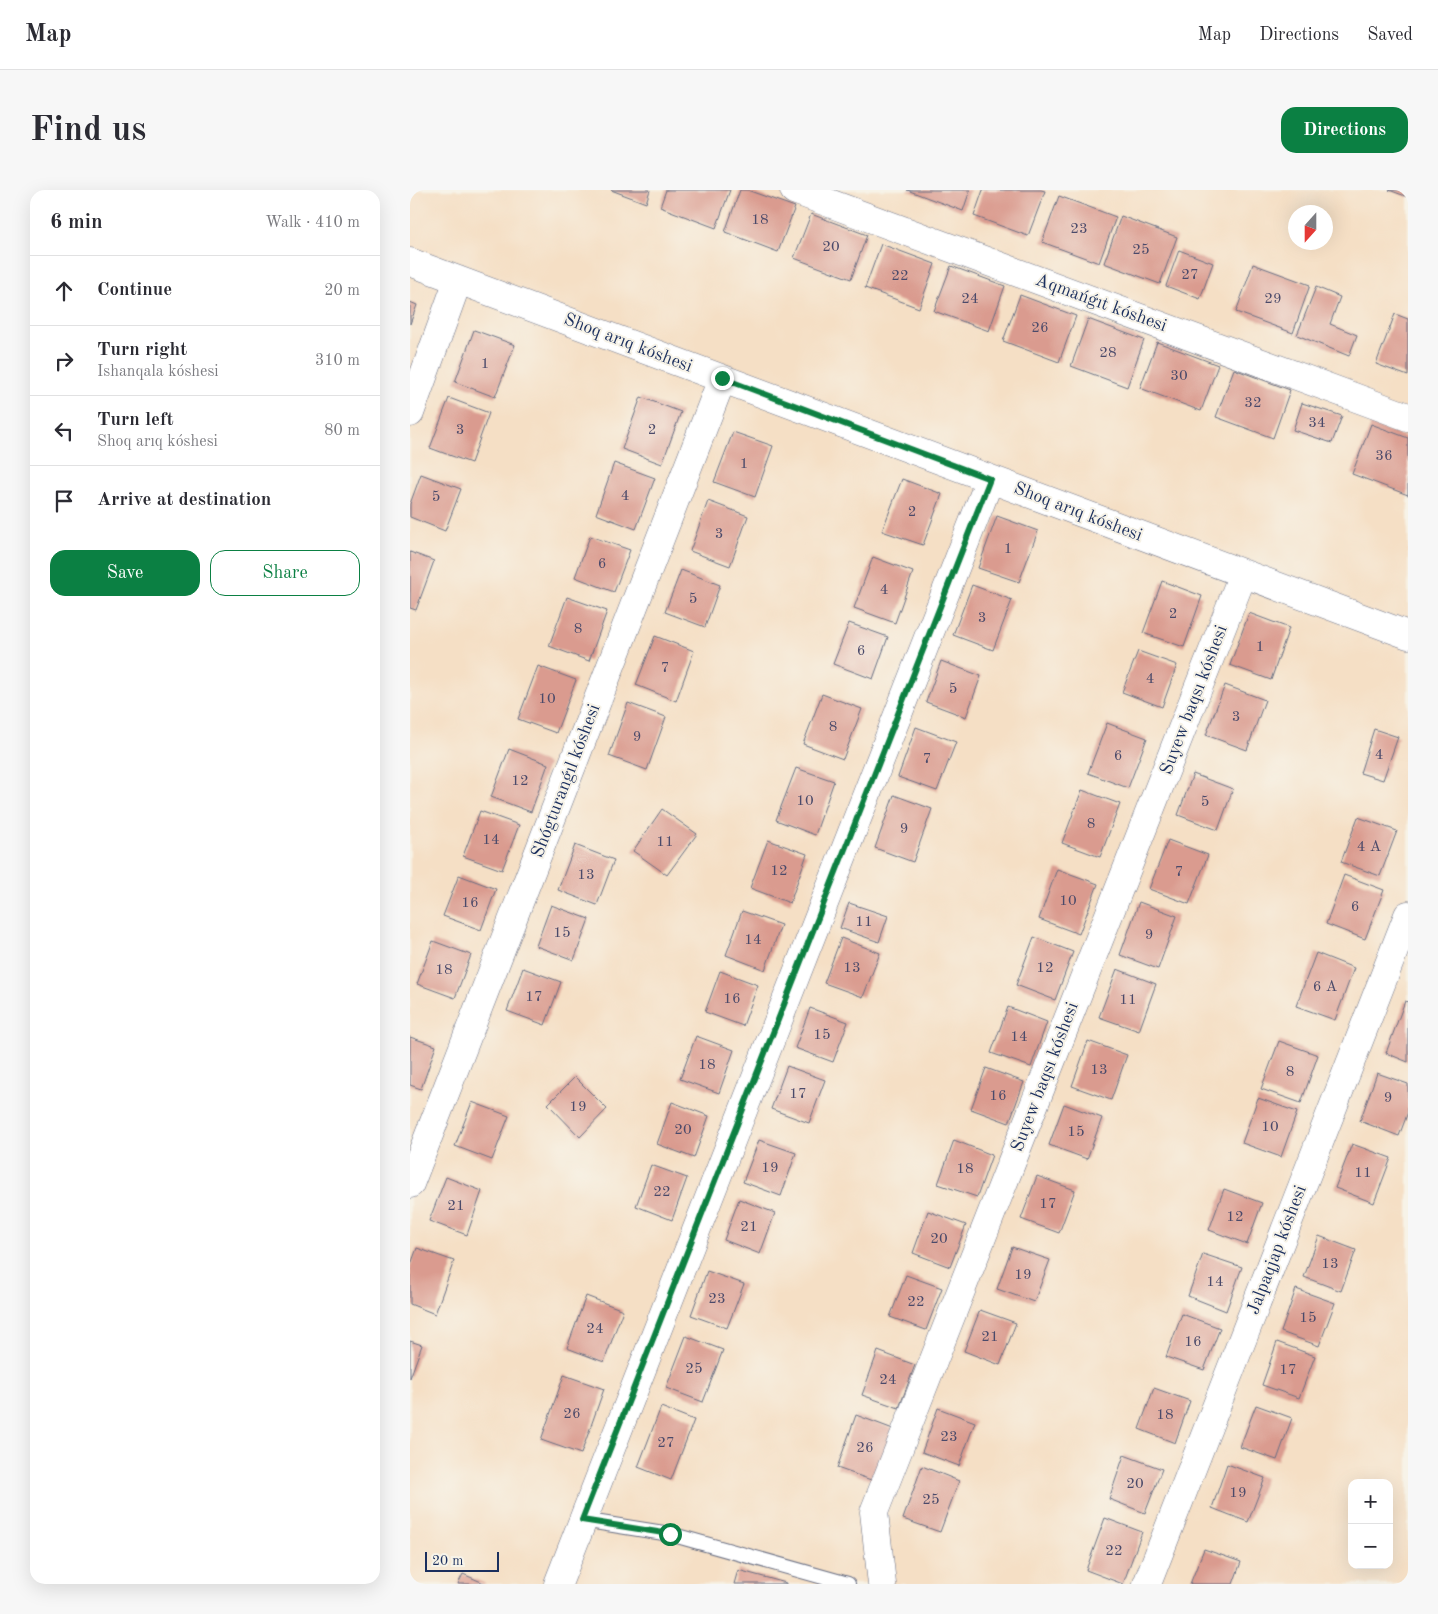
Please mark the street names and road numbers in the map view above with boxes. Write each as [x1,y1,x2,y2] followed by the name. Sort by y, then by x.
[1033,271,1169,335] street label: Aqmańǵıt kóshesi
[561,310,695,376] street label: Shoq arıq kóshesi
[1011,479,1145,545] street label: Shoq arıq kóshesi
[1157,623,1231,777] street label: Suyew baqsı kóshesi
[528,702,604,860] street label: Shógturanǵıl kóshesi
[1008,1000,1082,1154] street label: Suyew baqsı kóshesi
[1244,1183,1310,1317] street label: Jalpaqjap kóshesi

